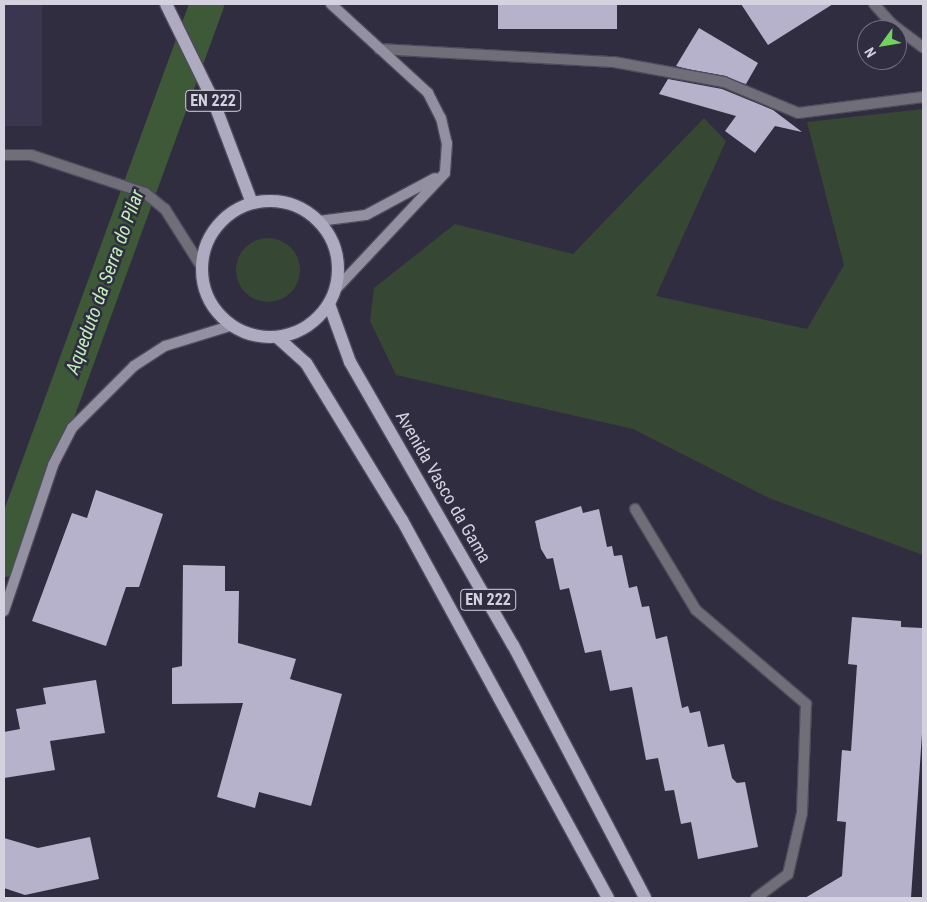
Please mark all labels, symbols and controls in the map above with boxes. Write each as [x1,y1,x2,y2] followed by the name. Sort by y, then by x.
[857,20,907,70] north arrow
[861,45,879,60] text: N
[184,88,242,114] road number: EN 222
[61,187,149,377] water label: Aqueduto da Serra do Pilar
[391,407,495,567] street label: Avenida Vasco da Gama
[459,586,517,614] road number: EN 222

